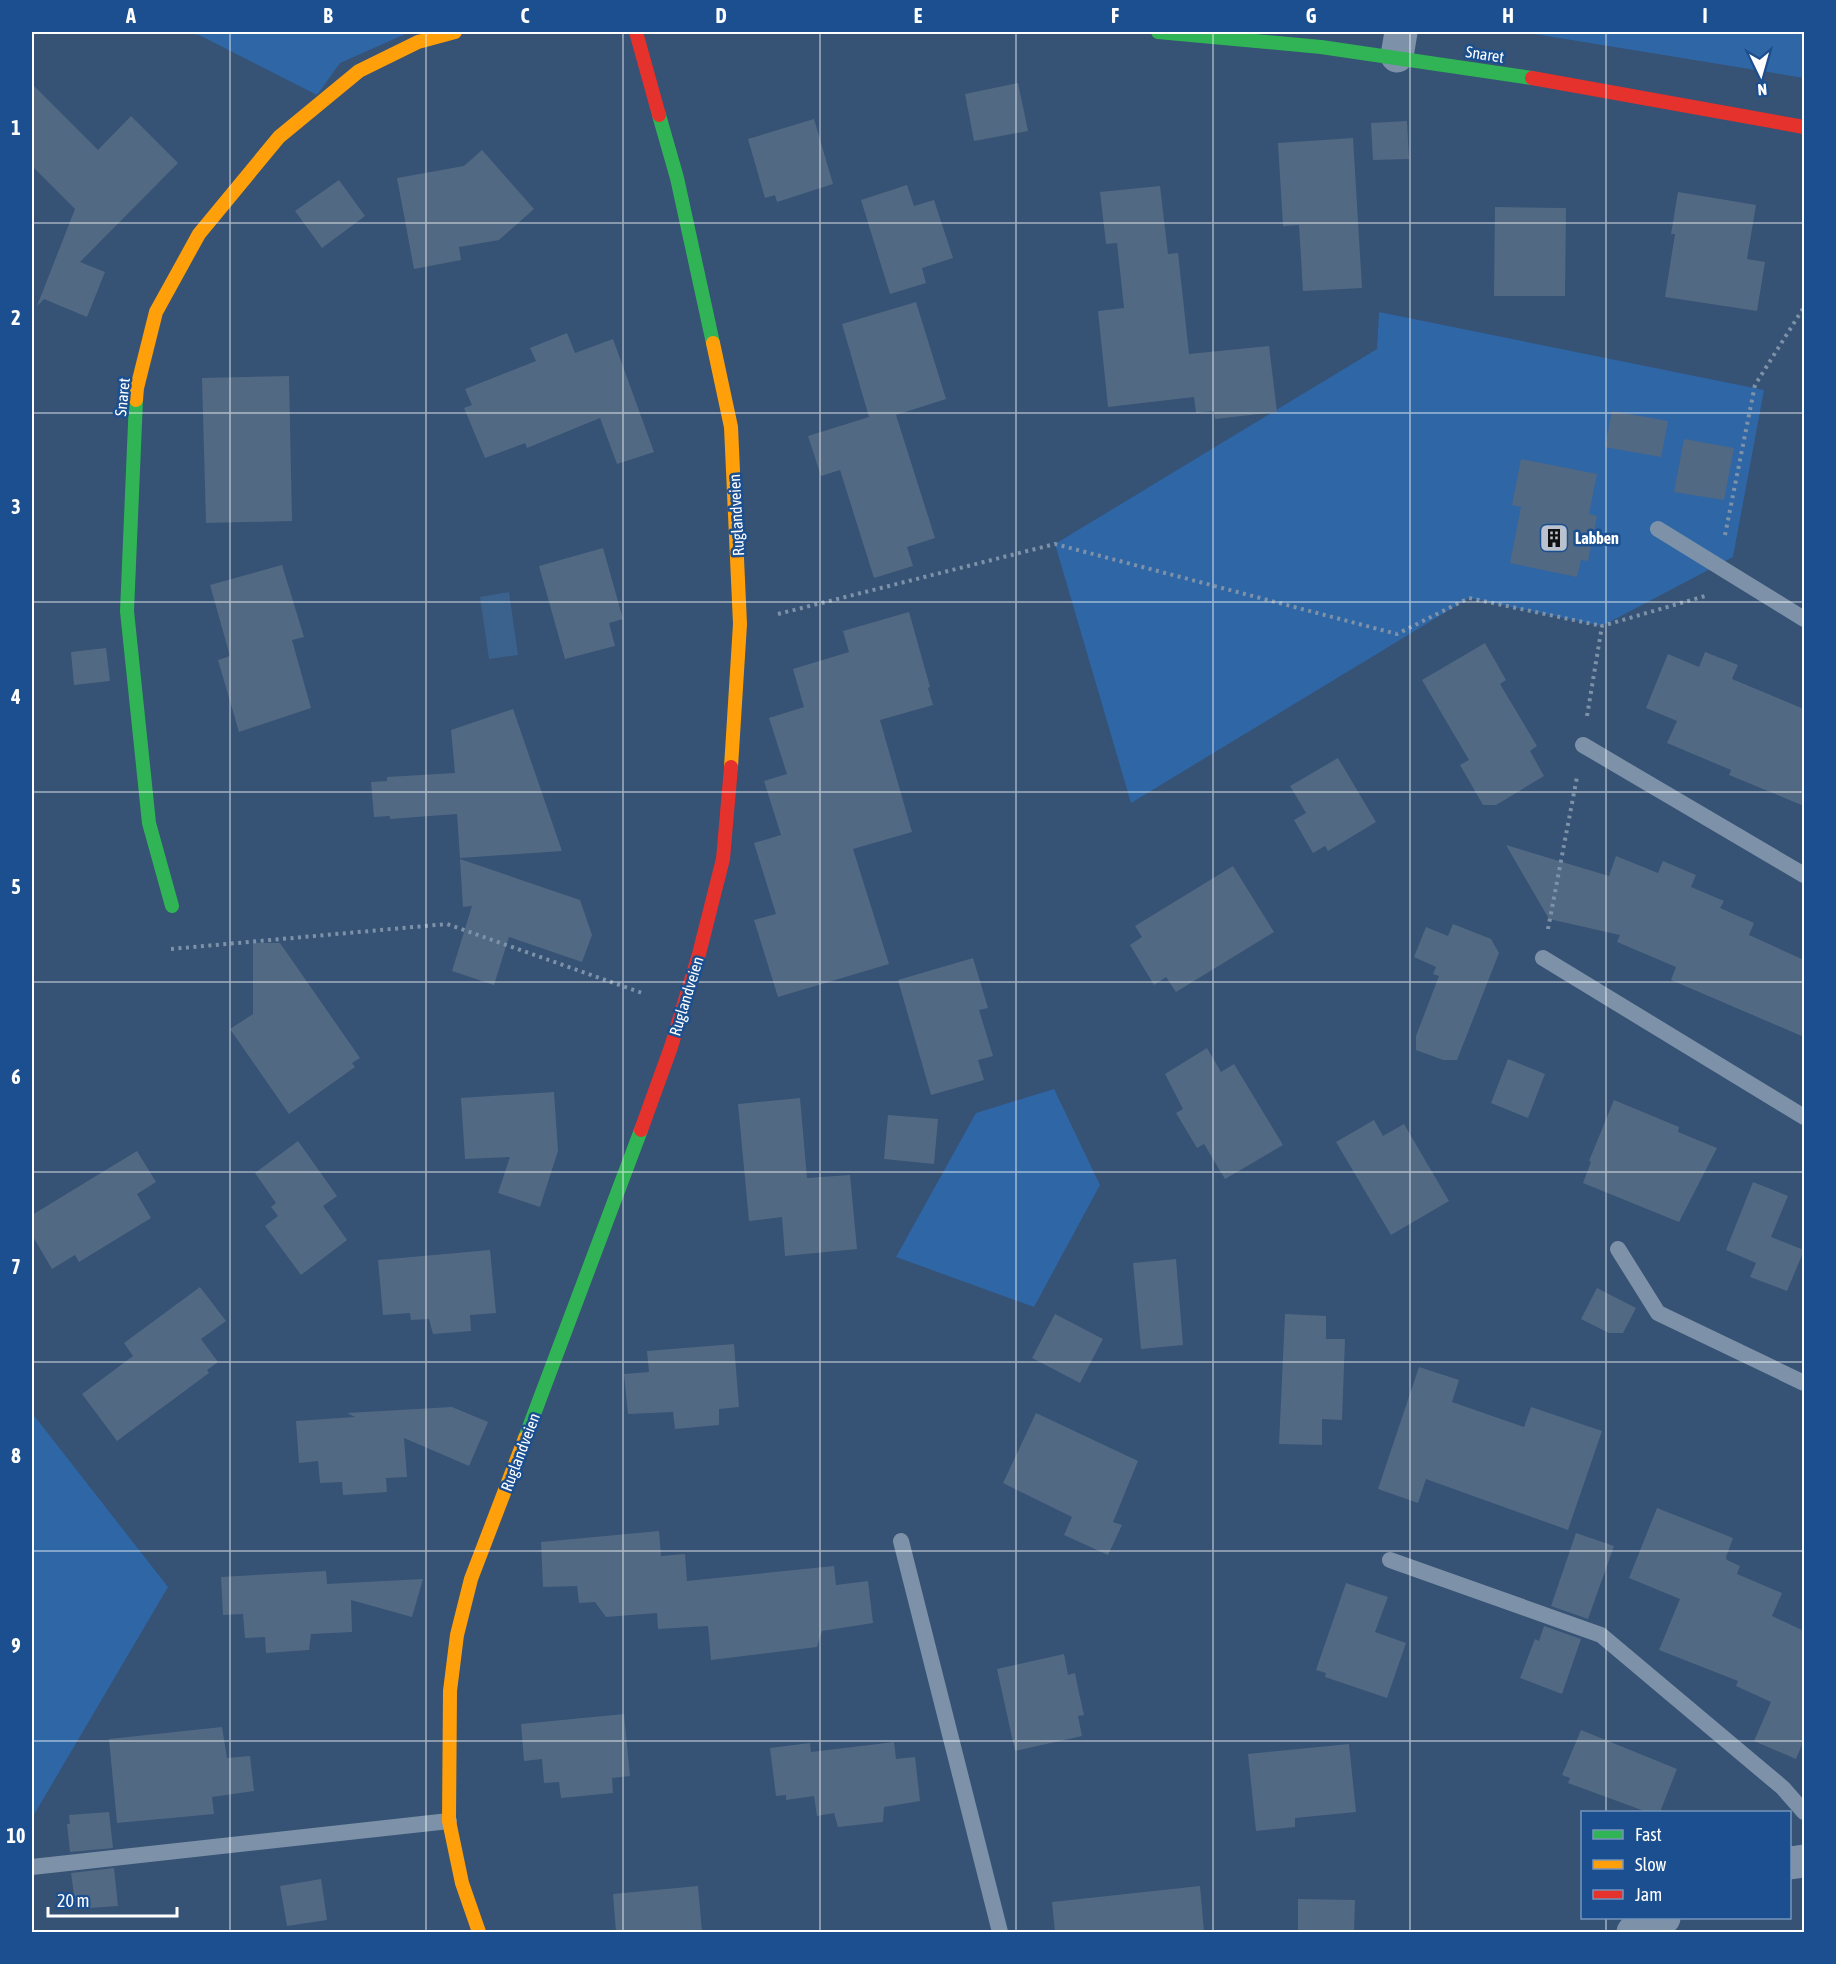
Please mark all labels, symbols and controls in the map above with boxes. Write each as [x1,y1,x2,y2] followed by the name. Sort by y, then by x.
[125,4,136,27] text: A
[323,4,333,27] text: B
[521,4,530,27] text: C
[715,4,727,27] text: D
[914,4,923,27] text: E
[1111,4,1119,27] text: F
[1306,4,1317,27] text: G
[1502,4,1514,27] text: H
[1702,4,1708,27] text: I
[1465,42,1506,66] street label: Snaret
[1731,45,1791,105] north arrow
[1757,81,1768,99] text: N
[11,116,21,139] text: 1
[11,306,21,329] text: 2
[111,377,133,417] street label: Snaret
[725,474,748,556] street label: Ruglandveien
[11,495,21,518] text: 3
[1538,522,1570,554] building icon: Labben
[1575,529,1619,547] place label: Labben
[10,685,21,708] text: 4
[11,875,21,898] text: 5
[665,954,708,1038] street label: Ruglandveien
[11,1065,21,1088] text: 6
[11,1255,21,1278] text: 7
[497,1410,544,1494] street label: Ruglandveien
[11,1444,21,1467] text: 8
[11,1634,21,1657] text: 9
[1581,1811,1791,1919] legend
[7,1824,25,1847] text: 10
[1635,1824,1662,1845] text: Fast
[1635,1854,1666,1875] text: Slow
[48,1880,177,1918] scale bar
[1635,1884,1662,1905] text: Jam
[57,1890,89,1911] text: 20 m

